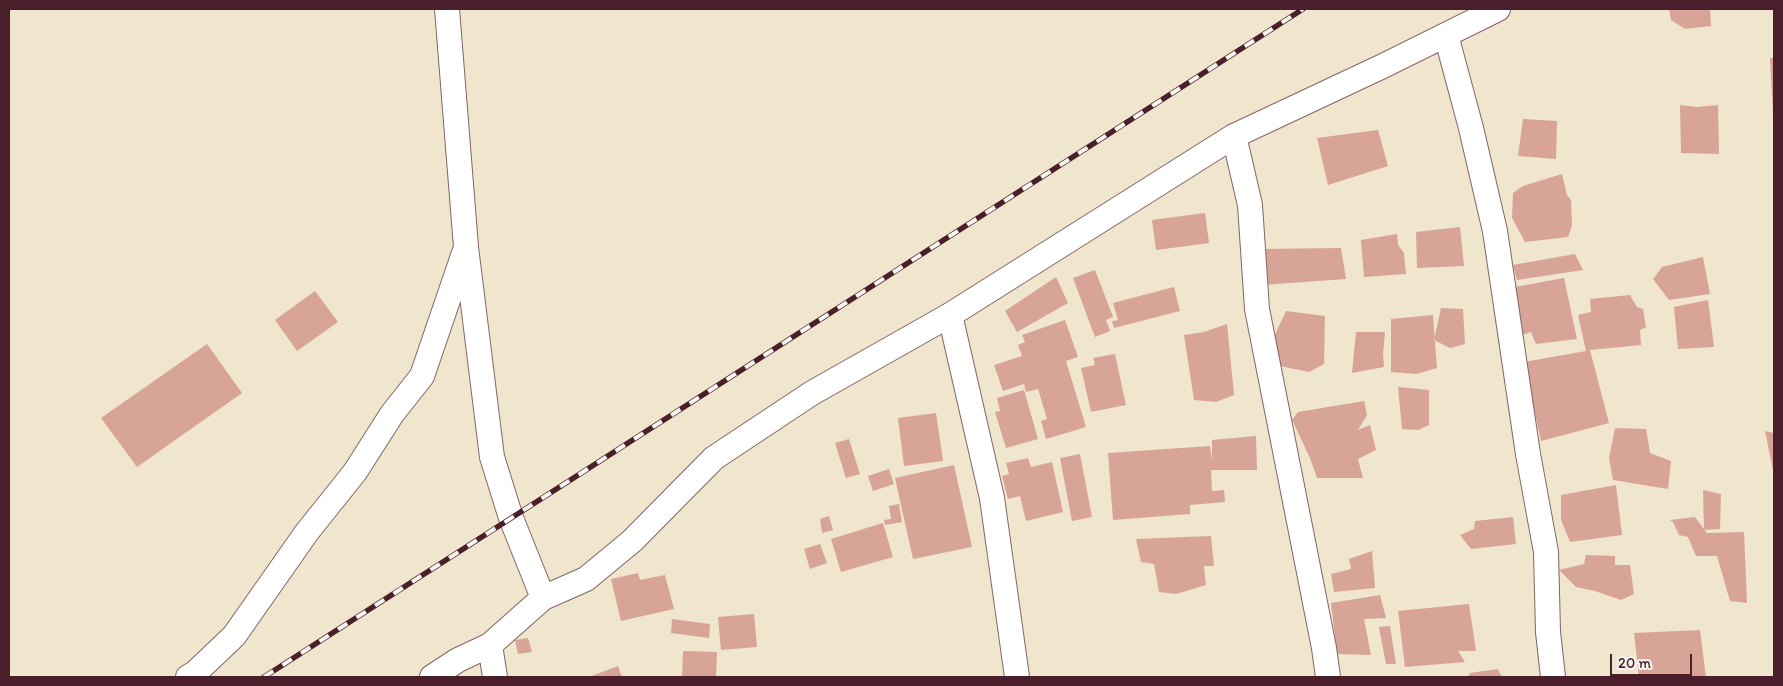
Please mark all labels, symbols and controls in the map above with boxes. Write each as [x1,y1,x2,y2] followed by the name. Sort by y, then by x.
[1613,644,1696,676] scale bar
[1618,654,1651,672] text: 20 m

